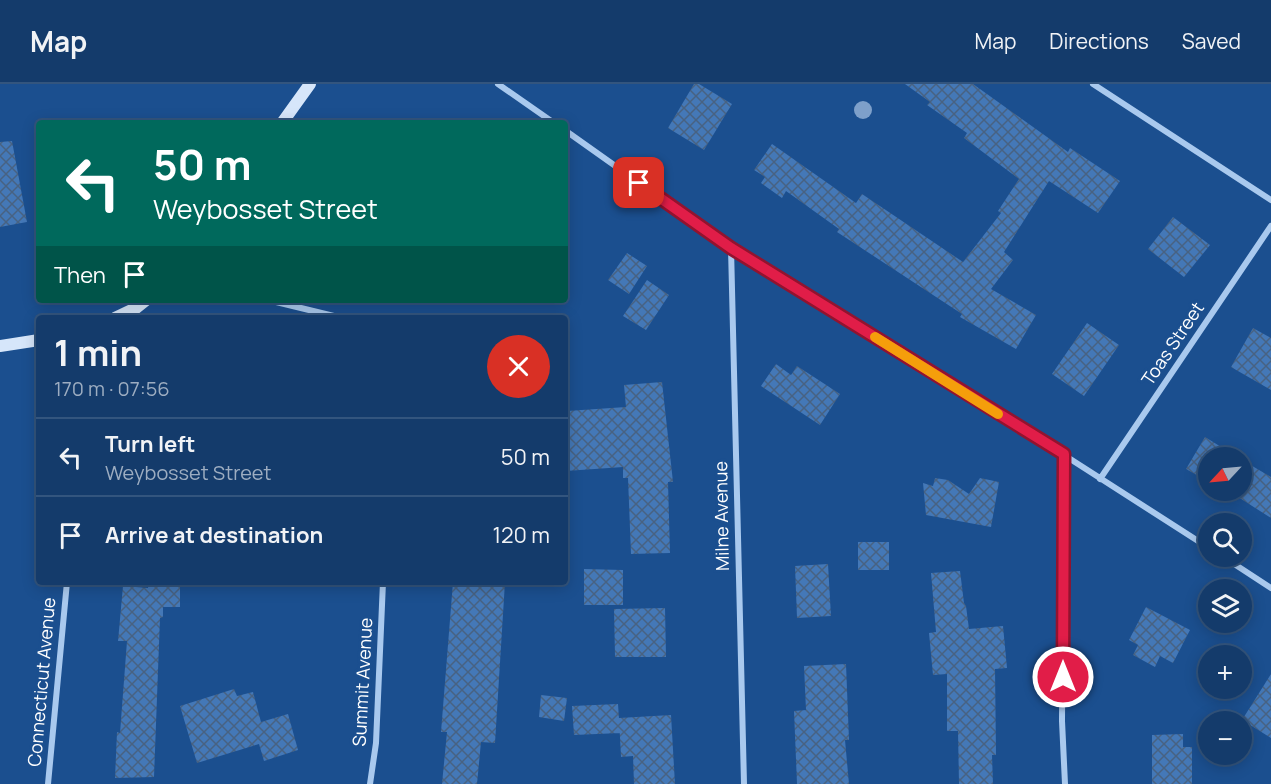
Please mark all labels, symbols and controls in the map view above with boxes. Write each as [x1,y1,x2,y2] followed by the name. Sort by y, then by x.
[30,22,87,60] text: Map
[975,27,1016,55] text: Map
[1049,27,1149,55] text: Directions
[1182,27,1241,55] text: Saved
[153,135,251,193] text: 50 m
[54,144,132,222] icon: left
[613,157,664,208] pin
[622,166,655,199] icon: arrive
[153,190,378,227] text: Weybosset Street
[118,258,151,291] icon: arrive
[54,260,106,290] text: Then
[1135,297,1209,390] street label: Toas Street
[54,328,142,377] text: 1 min
[487,335,550,398] button: close
[54,375,170,402] text: 170 m · 07:56
[105,429,195,459] text: Turn left
[54,441,87,474] icon: left
[501,442,550,472] text: 50 m
[1198,447,1252,501] north arrow
[1198,447,1252,765] map controls
[105,459,272,486] text: Weybosset Street
[708,461,734,571] street label: Milne Avenue
[1198,513,1252,567] button: search
[54,519,87,552] icon: arrive
[105,520,323,550] text: Arrive at destination
[492,520,550,550] text: 120 m
[1198,579,1252,633] button: layers
[22,596,60,768] street label: Connecticut Avenue
[347,617,377,747] street label: Summit Avenue
[1031,645,1095,709] position arrow
[1198,645,1252,699] button: +
[1198,711,1252,765] button: −

